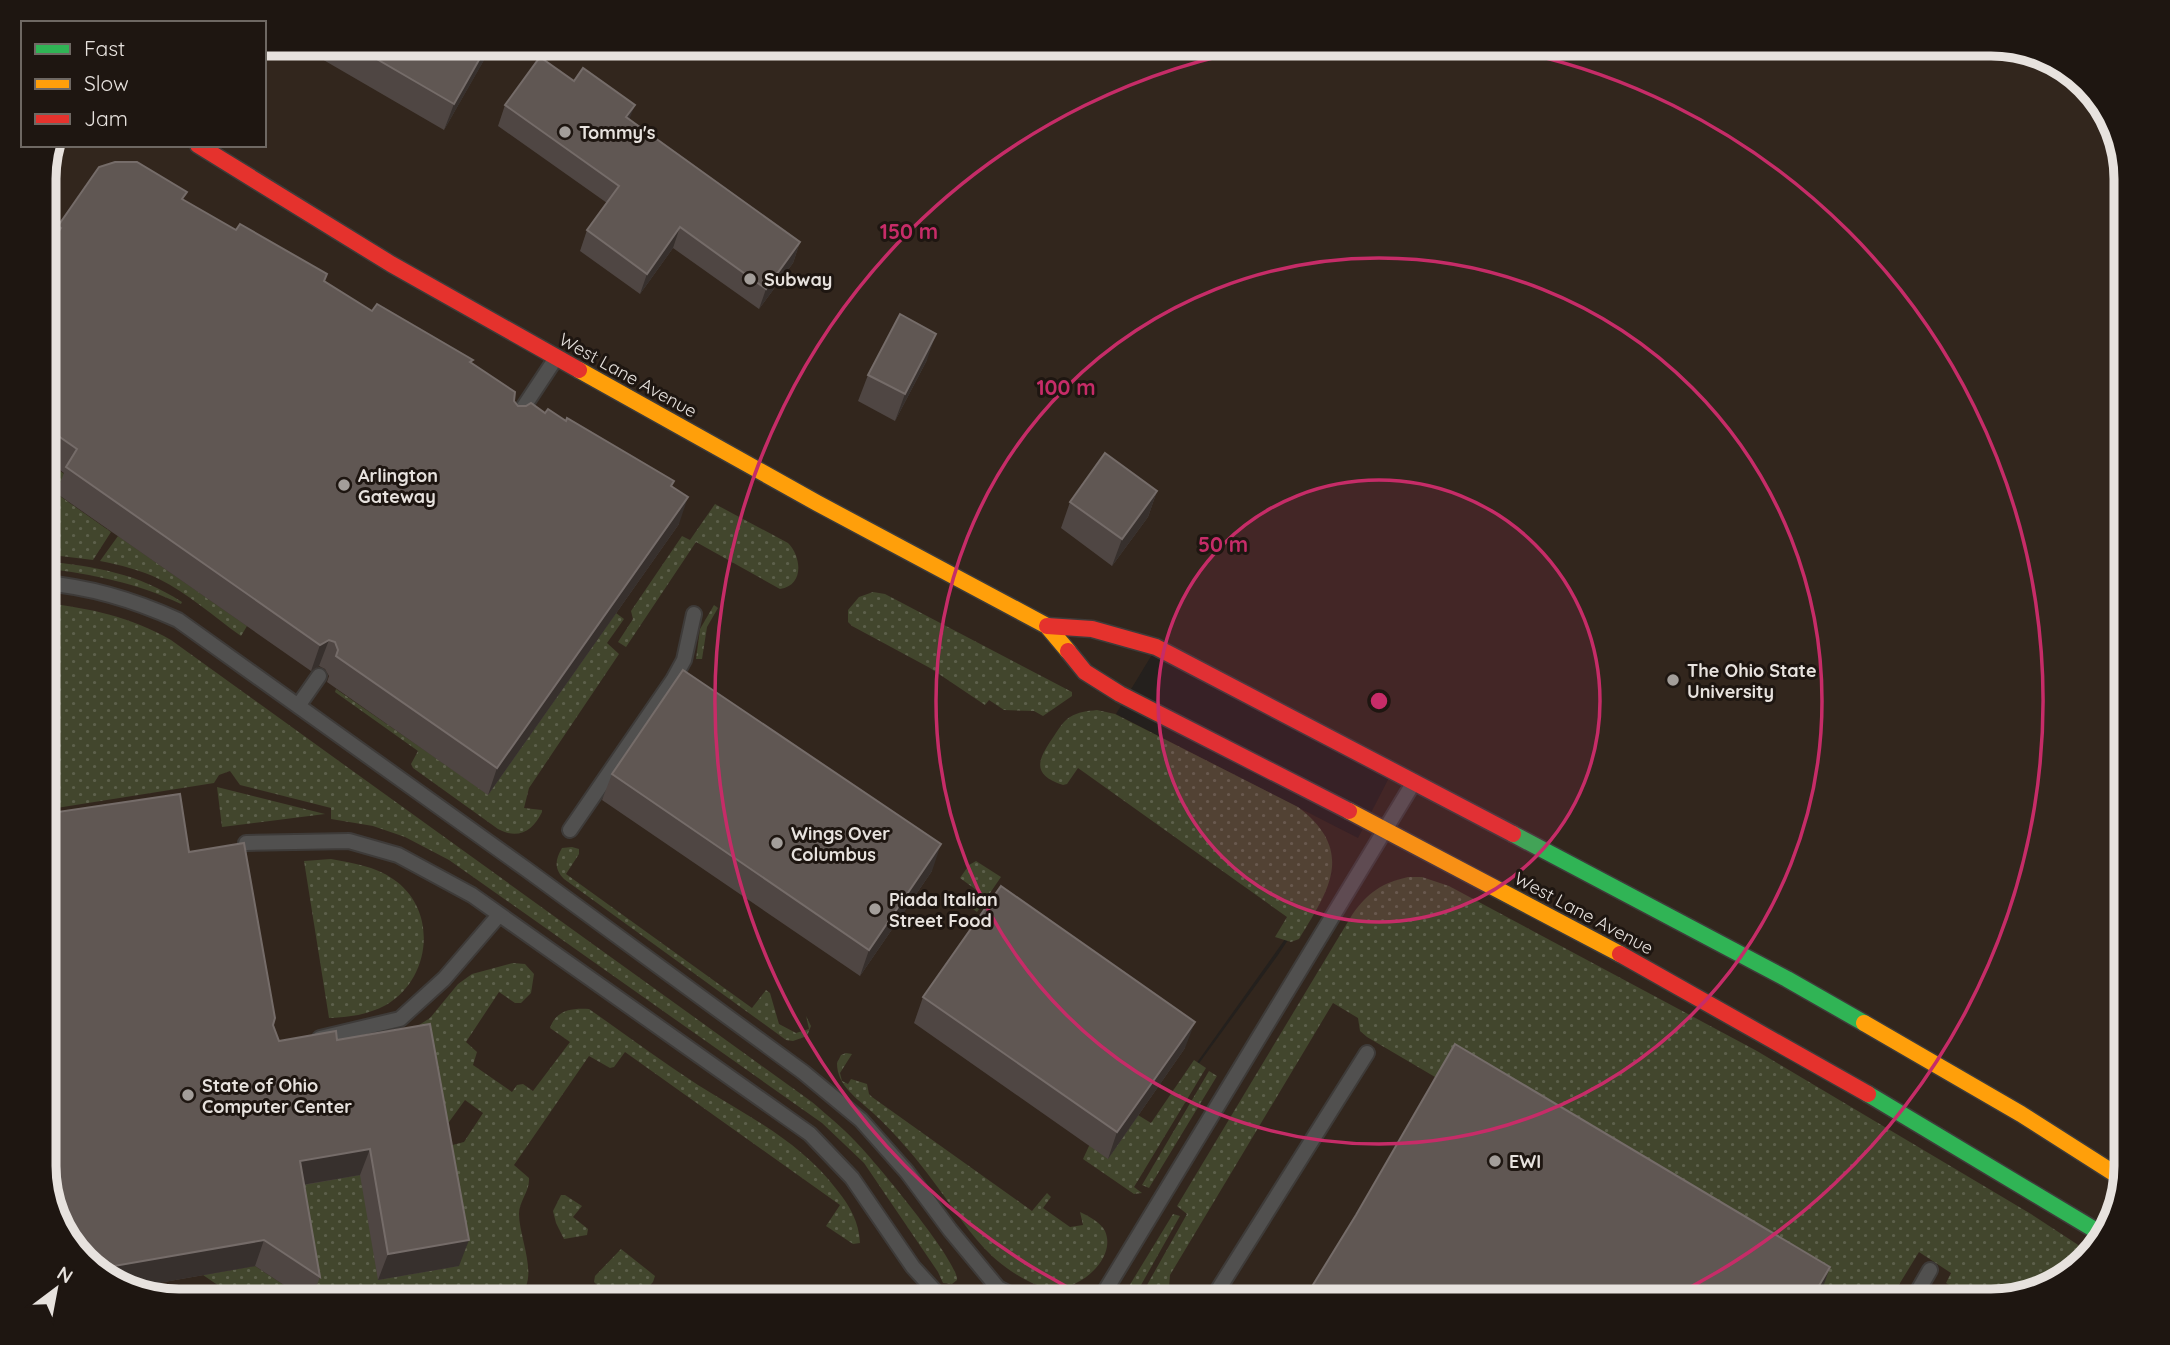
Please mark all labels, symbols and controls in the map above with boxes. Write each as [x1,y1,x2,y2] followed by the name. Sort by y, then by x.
[21,21,266,147] legend
[84,35,125,61] text: Fast
[84,70,129,96] text: Slow
[84,105,128,131] text: Jam
[579,121,656,144] place label: Tommy's
[557,124,573,140] marker: Tommy's
[880,218,938,244] text: 150 m
[764,268,832,291] place label: Subway
[742,271,758,287] marker: Subway
[555,328,701,422] street label: West Lane Avenue
[1036,374,1096,400] text: 100 m
[358,464,438,508] place label: Arlington Gateway
[336,477,352,493] marker: Arlington Gateway
[1198,531,1248,557] text: 50 m
[1687,659,1817,703] place label: The Ohio State University
[1665,672,1681,688] marker: The Ohio State University
[1367,689,1391,713] centre of rings
[791,822,890,866] place label: Wings Over Columbus
[769,835,785,851] marker: Wings Over Columbus
[1510,867,1658,959] street label: West Lane Avenue
[889,888,998,932] place label: Piada Italian Street Food
[867,901,883,917] marker: Piada Italian Street Food
[202,1074,352,1118] place label: State of Ohio Computer Center
[180,1087,196,1103] marker: State of Ohio Computer Center
[1509,1150,1541,1173] place label: EWI
[1487,1153,1503,1169] marker: EWI
[21,1254,91,1324] north arrow
[53,1261,77,1288] text: N

